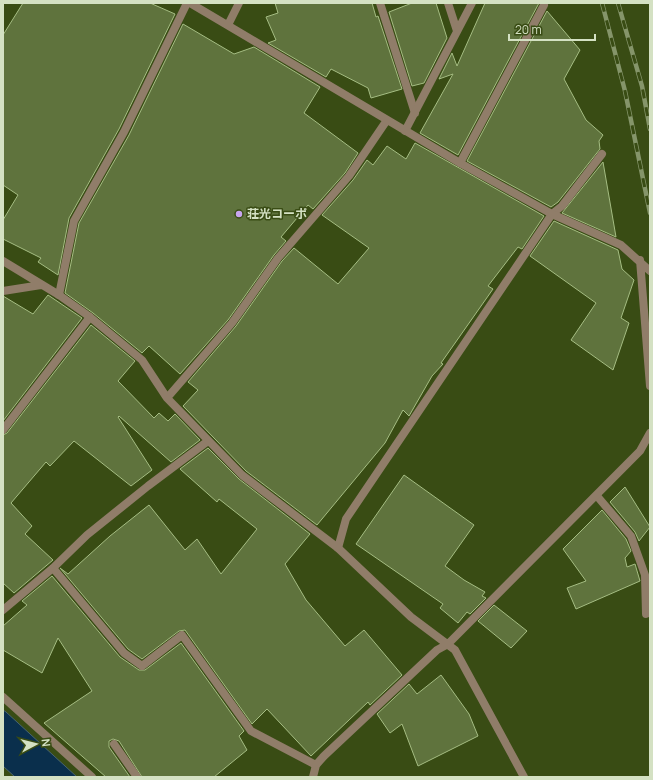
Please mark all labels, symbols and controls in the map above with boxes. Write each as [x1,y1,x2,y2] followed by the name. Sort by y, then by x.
[509,16,595,42] scale bar
[515,21,542,38] text: 20 m
[247,205,307,222] place label: 荘光コーポ
[234,209,244,219] marker: 荘光コーポ
[16,724,56,764] north arrow
[38,738,54,748] text: N

